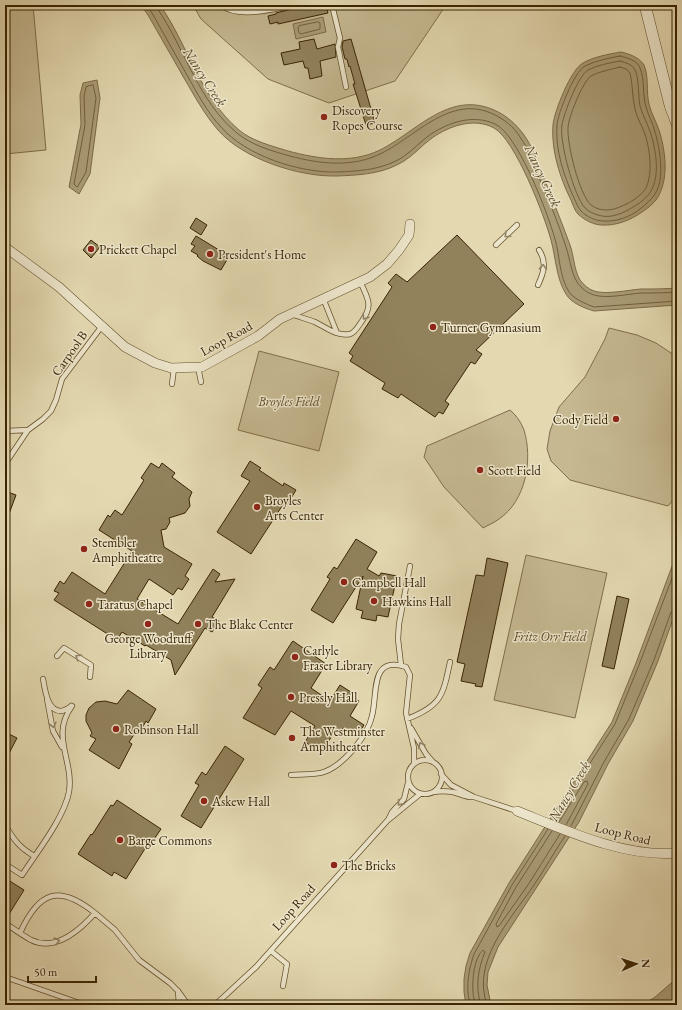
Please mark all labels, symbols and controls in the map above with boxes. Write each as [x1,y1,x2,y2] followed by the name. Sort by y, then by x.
[179,43,231,111] water label: Nancy Creek
[332,102,402,134] place label: Discovery Ropes Course
[319,112,329,122] marker: Discovery Ropes Course
[520,141,566,211] water label: Nancy Creek
[504,230,512,238] one-way arrow
[99,241,177,258] place label: Prickett Chapel
[86,244,96,254] marker: Prickett Chapel
[218,246,306,263] place label: President's Home
[205,249,215,259] marker: President's Home
[539,264,548,270] one-way arrow
[362,313,369,320] one-way arrow
[197,317,256,360] street label: Loop Road
[441,319,541,336] place label: Turner Gymnasium
[428,322,438,332] marker: Turner Gymnasium
[48,327,91,379] street label: Carpool B
[257,393,320,410] park label: Broyles Field
[553,411,608,428] place label: Cody Field
[611,414,621,424] marker: Cody Field
[488,462,541,479] place label: Scott Field
[475,465,485,475] marker: Scott Field
[264,492,325,524] place label: Broyles Arts Center
[252,502,262,512] marker: Broyles Arts Center
[91,534,162,566] place label: Stembler Amphitheatre
[79,544,89,554] marker: Stembler Amphitheatre
[352,574,426,591] place label: Campbell Hall
[339,577,349,587] marker: Campbell Hall
[382,593,451,610] place label: Hawkins Hall
[97,596,173,613] place label: Taratus Chapel
[369,596,379,606] marker: Hawkins Hall
[84,599,94,609] marker: Taratus Chapel
[206,616,294,633] place label: The Blake Center
[143,619,153,629] marker: George Woodruff Library
[193,619,203,629] marker: The Blake Center
[512,628,587,645] park label: Fritz Orr Field
[104,630,193,662] place label: George Woodruff Library
[303,642,373,674] place label: Carlyle Fraser Library
[290,652,300,662] marker: Carlyle Fraser Library
[76,655,83,662] one-way arrow
[299,689,357,706] place label: Pressly Hall
[286,692,296,702] marker: Pressly Hall
[124,721,199,738] place label: Robinson Hall
[48,722,56,728] one-way arrow
[299,723,386,755] place label: The Westminster Amphitheater
[111,724,121,734] marker: Robinson Hall
[287,733,297,743] marker: The Westminster Amphitheater
[418,742,425,749] one-way arrow
[543,757,594,825] water label: Nancy Creek
[211,793,270,810] place label: Askew Hall
[199,796,209,806] marker: Askew Hall
[397,798,404,806] one-way arrow
[593,818,653,849] street label: Loop Road
[128,832,212,849] place label: Barge Commons
[115,835,125,845] marker: Barge Commons
[342,857,396,874] place label: The Bricks
[329,860,339,870] marker: The Bricks
[268,880,319,934] street label: Loop Road
[54,937,60,945] one-way arrow
[616,944,656,984] north arrow
[28,958,96,984] scale bar
[639,959,653,968] text: N
[34,964,58,980] text: 50 m

